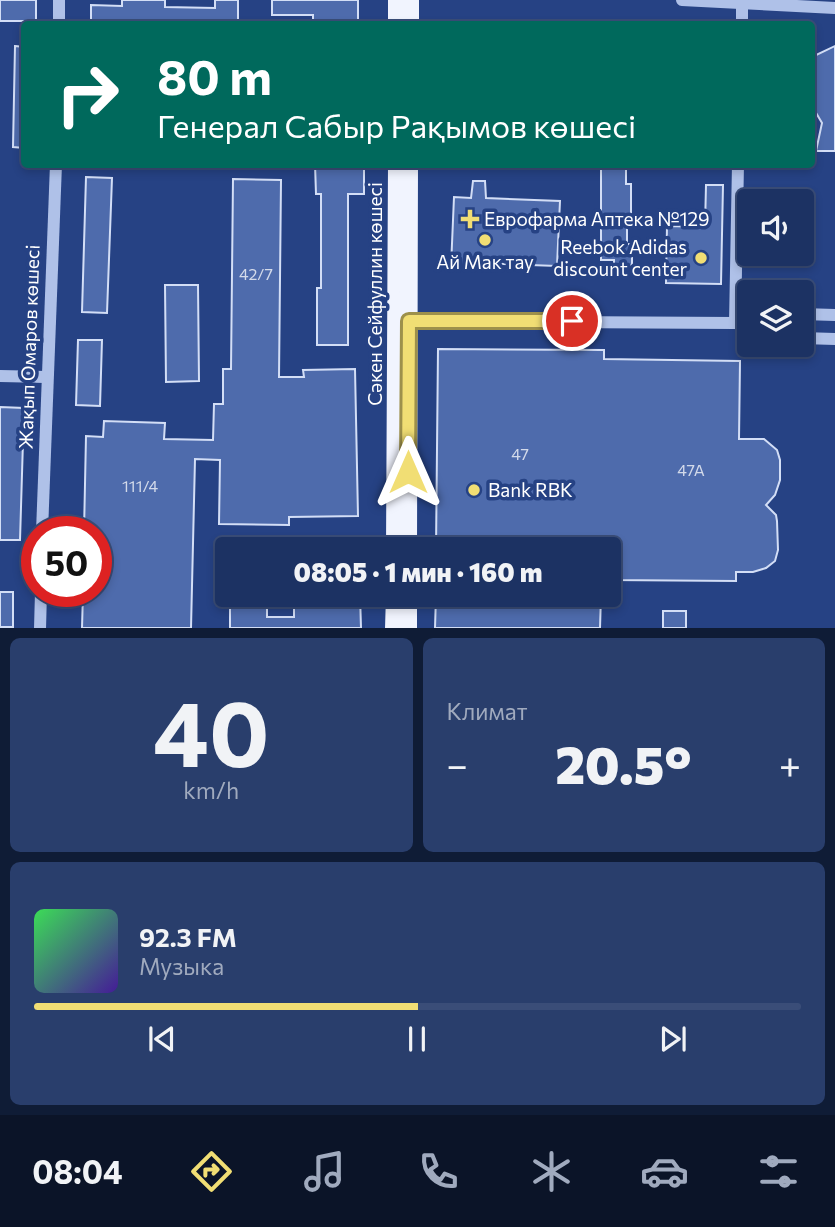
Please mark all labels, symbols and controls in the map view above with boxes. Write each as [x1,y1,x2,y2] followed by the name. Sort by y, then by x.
[157,45,272,105] text: 80 m
[42,49,133,140] icon: right
[157,105,636,145] text: Генерал Сабыр Рақымов көшесі
[363,182,386,406] street label: Сәкен Сейфуллин көшесі
[737,189,814,357] map controls
[737,189,814,266] button: sound
[484,207,710,230] place label: Еврофарма Аптека №129
[462,211,478,227] marker: Еврофарма Аптека №129
[477,232,493,248] marker: Ай Мак тау
[553,235,687,280] place label: Reebok Adidas discount center
[13,244,44,450] street label: Жақып Омаров көшесі
[436,250,534,273] place label: Ай Мак тау
[693,250,709,266] marker: Reebok Adidas discount center
[239,264,273,283] house number: 42/7
[737,280,814,357] button: layers
[542,291,602,351] pin
[553,302,591,340] icon: arrive
[371,435,445,509] position arrow
[511,444,529,463] house number: 47
[677,460,705,479] house number: 47А
[122,476,158,495] house number: 111/4
[488,478,573,501] place label: Bank RBK
[466,482,482,498] marker: Bank RBK
[21,516,112,607] speed limit sign: 50
[294,556,542,587] text: 08:05 · 1 мин · 160 m
[153,674,269,786] text: 40
[447,697,528,725] text: Климат
[555,731,692,795] text: 20.5°
[447,740,468,787] text: −
[779,740,801,787] text: +
[183,776,239,804] text: km/h
[139,921,237,952] text: 92.3 FM
[139,952,224,980] text: Музыка
[143,1020,181,1058] icon: previous
[398,1020,436,1058] icon: pause
[654,1020,692,1058] icon: next
[187,1147,236,1196] icon: directions
[300,1147,349,1196] icon: music
[414,1147,463,1196] icon: phone
[527,1147,576,1196] icon: climate
[640,1147,689,1196] icon: car
[754,1147,803,1196] icon: filters
[32,1151,123,1191] text: 08:04

